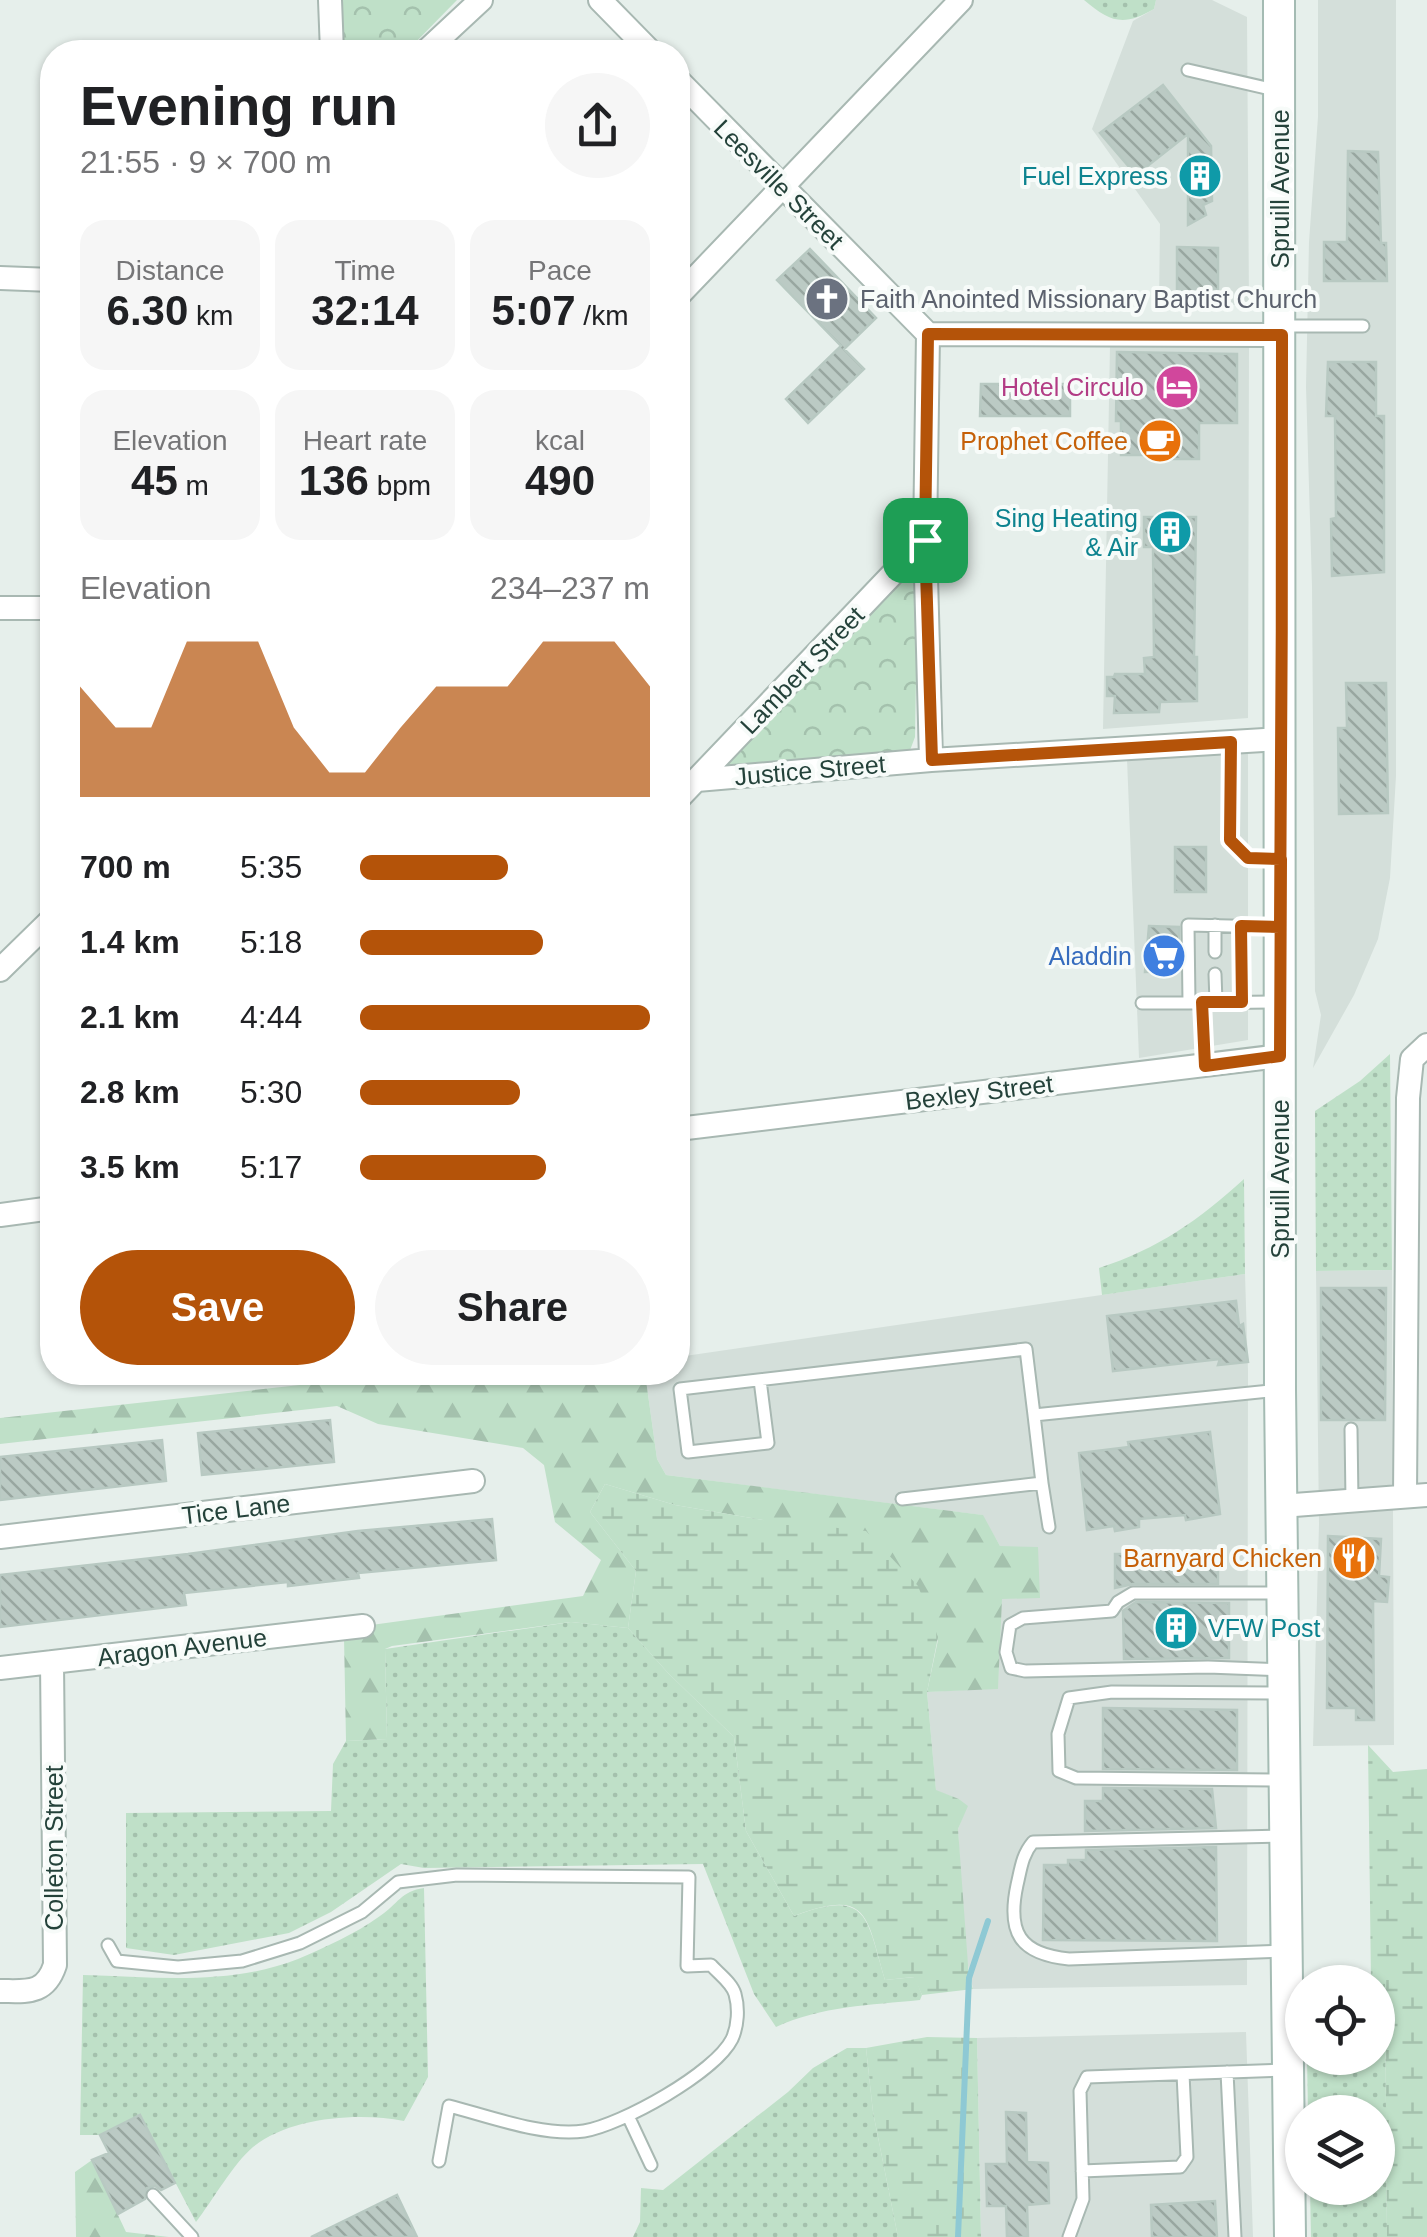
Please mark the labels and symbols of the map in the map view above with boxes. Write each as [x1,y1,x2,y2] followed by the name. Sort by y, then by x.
[1266,109,1294,269] street label: Spruill Avenue
[709,114,849,254] street label: Leesville Street
[1177,153,1223,199] building icon: Fuel Express
[1022,162,1168,190] place label: Fuel Express
[804,276,850,322] church icon: Faith Anointed Missionary Baptist Church
[860,285,1317,313] place label: Faith Anointed Missionary Baptist Church
[1154,364,1200,410] hotel icon: Hotel Circulo
[1001,373,1144,401] place label: Hotel Circulo
[1137,418,1183,464] cafe icon: Prophet Coffee
[960,427,1128,455] place label: Prophet Coffee
[883,498,968,583] pin
[995,504,1138,561] place label: Sing Heating & Air
[1147,509,1193,555] building icon: Sing Heating & Air
[734,601,870,739] street label: Lambert Street
[733,749,887,791] street label: Justice Street
[1141,933,1187,979] supermarket icon: Aladdin
[1049,942,1132,970] place label: Aladdin
[904,1069,1055,1115] street label: Bexley Street
[1266,1099,1294,1259] street label: Spruill Avenue
[180,1488,292,1530] street label: Tice Lane
[1331,1535,1377,1581] restaurant icon: Barnyard Chicken
[1123,1544,1322,1572] place label: Barnyard Chicken
[1153,1605,1199,1651] building icon: VFW Post
[1208,1614,1321,1642] place label: VFW Post
[96,1623,268,1671] street label: Aragon Avenue
[40,1765,68,1931] street label: Colleton Street

